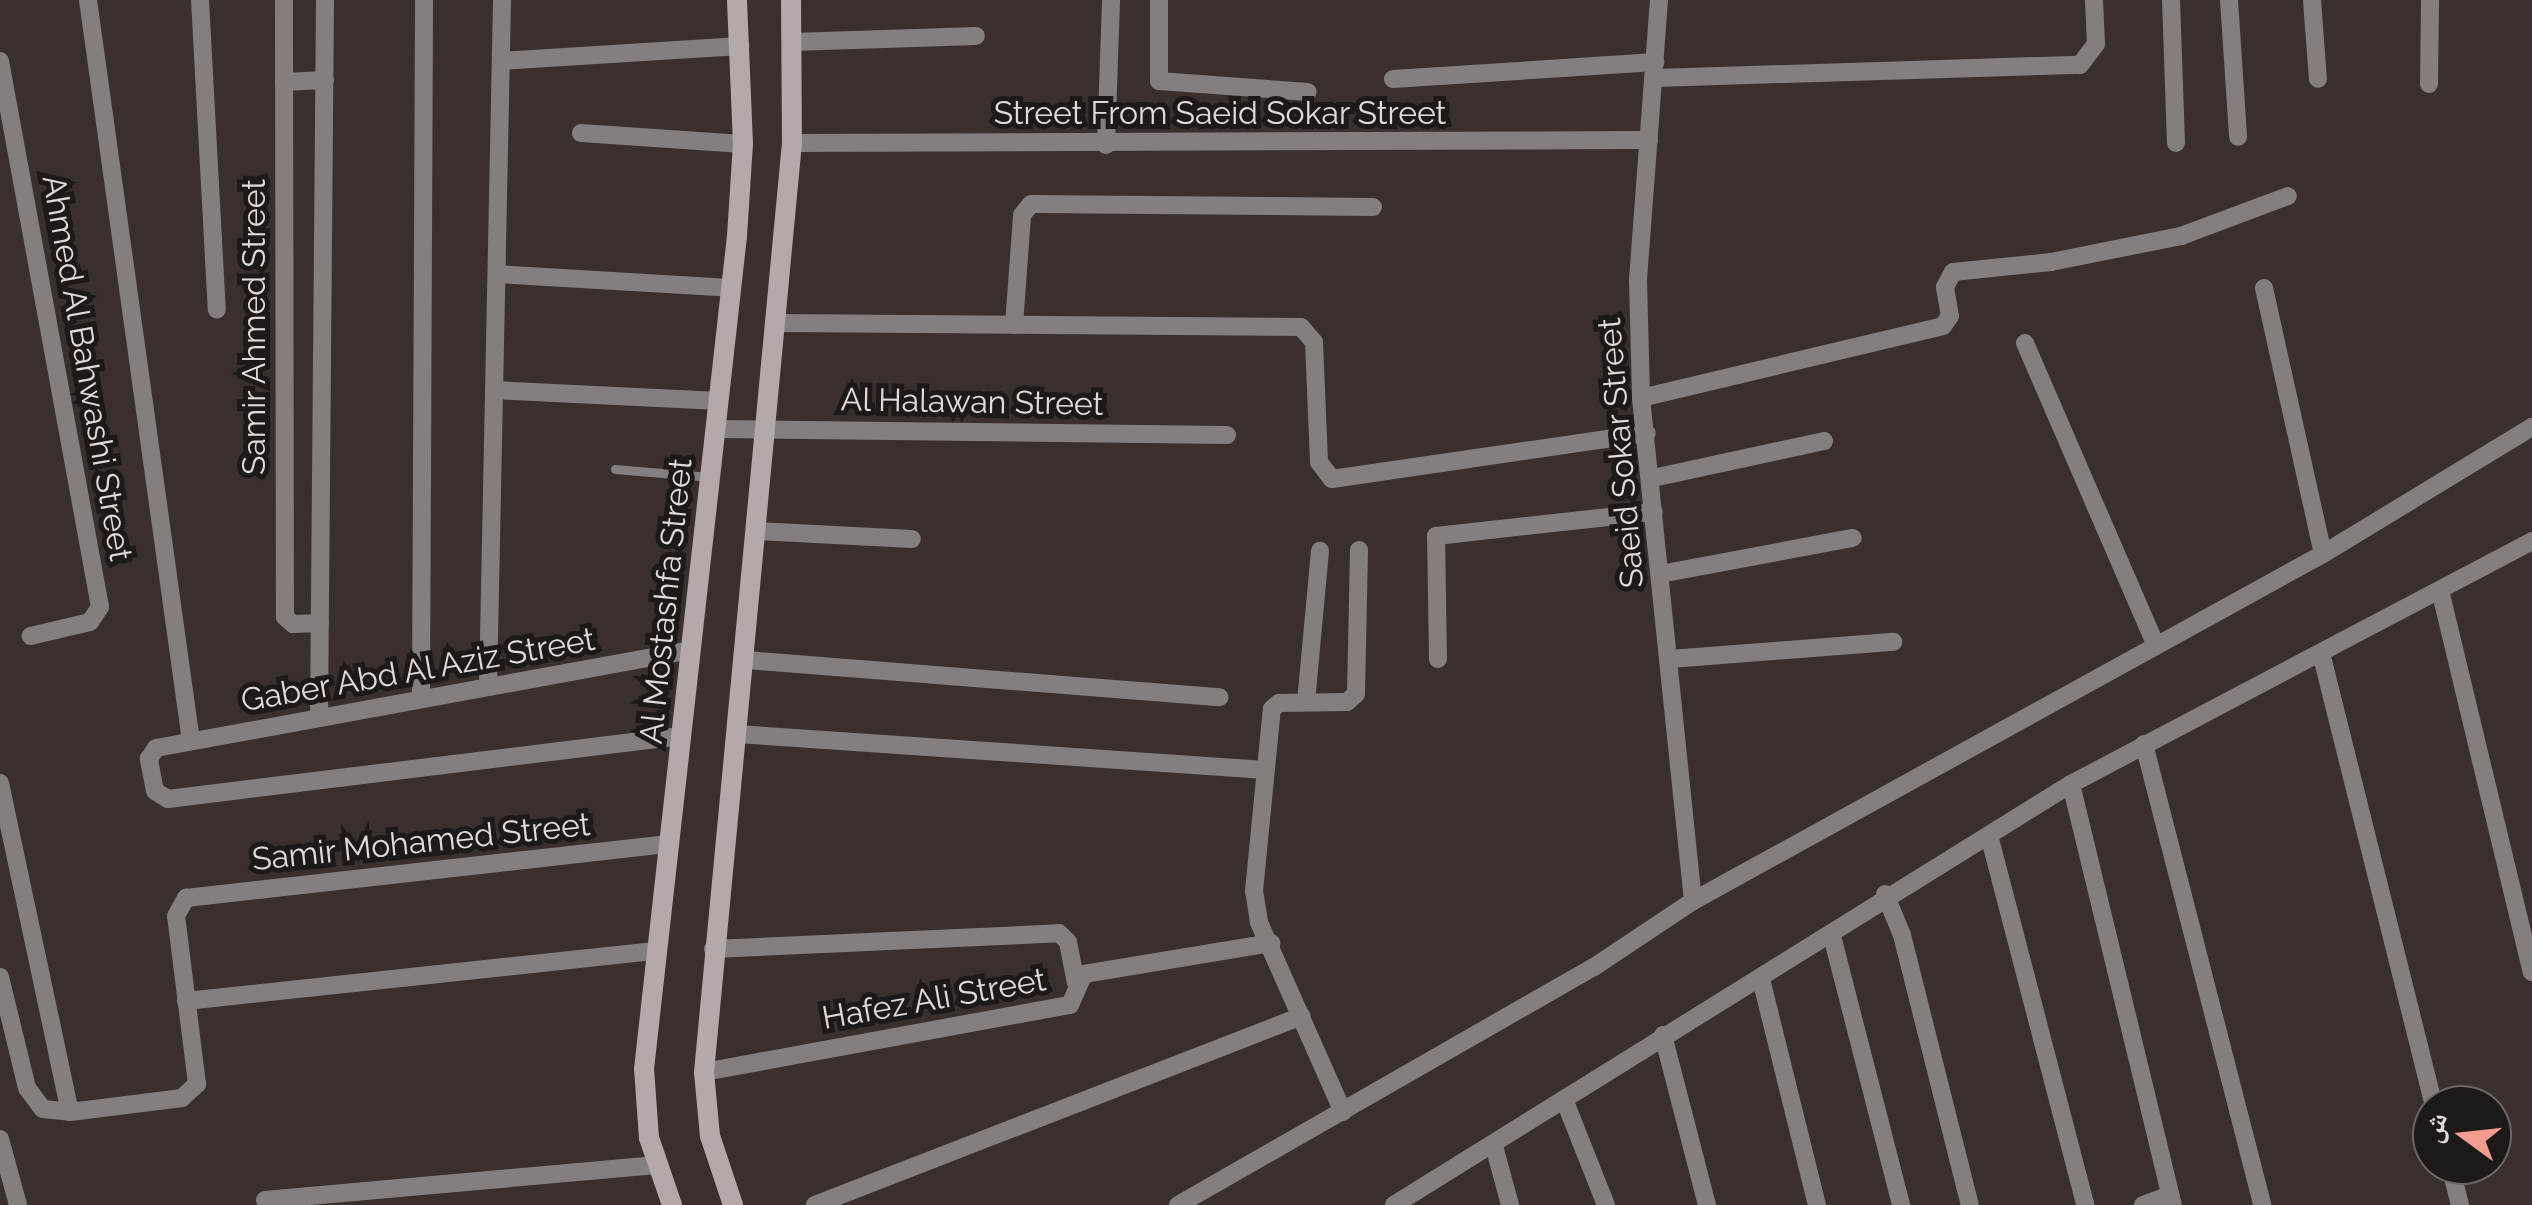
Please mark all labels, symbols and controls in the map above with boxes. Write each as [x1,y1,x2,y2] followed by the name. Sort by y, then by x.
[993,94,1447,132] street label: Street From Saeid Sokar Street
[34,171,140,565] street label: Ahmed Al Bahwashi Street
[235,178,273,476] street label: Samir Ahmed Street
[1590,316,1652,590] street label: Saeid Sokar Street
[840,381,1104,423] street label: Al Halawan Street
[632,456,700,746] street label: Al Mostashfa Street
[236,620,600,720] street label: Gaber Abd Al Aziz Street
[250,805,592,879] street label: Samir Mohamed Street
[819,960,1049,1038] street label: Hafez Ali Street
[2412,1085,2512,1185] north arrow
[2415,1109,2454,1146] text: ش

